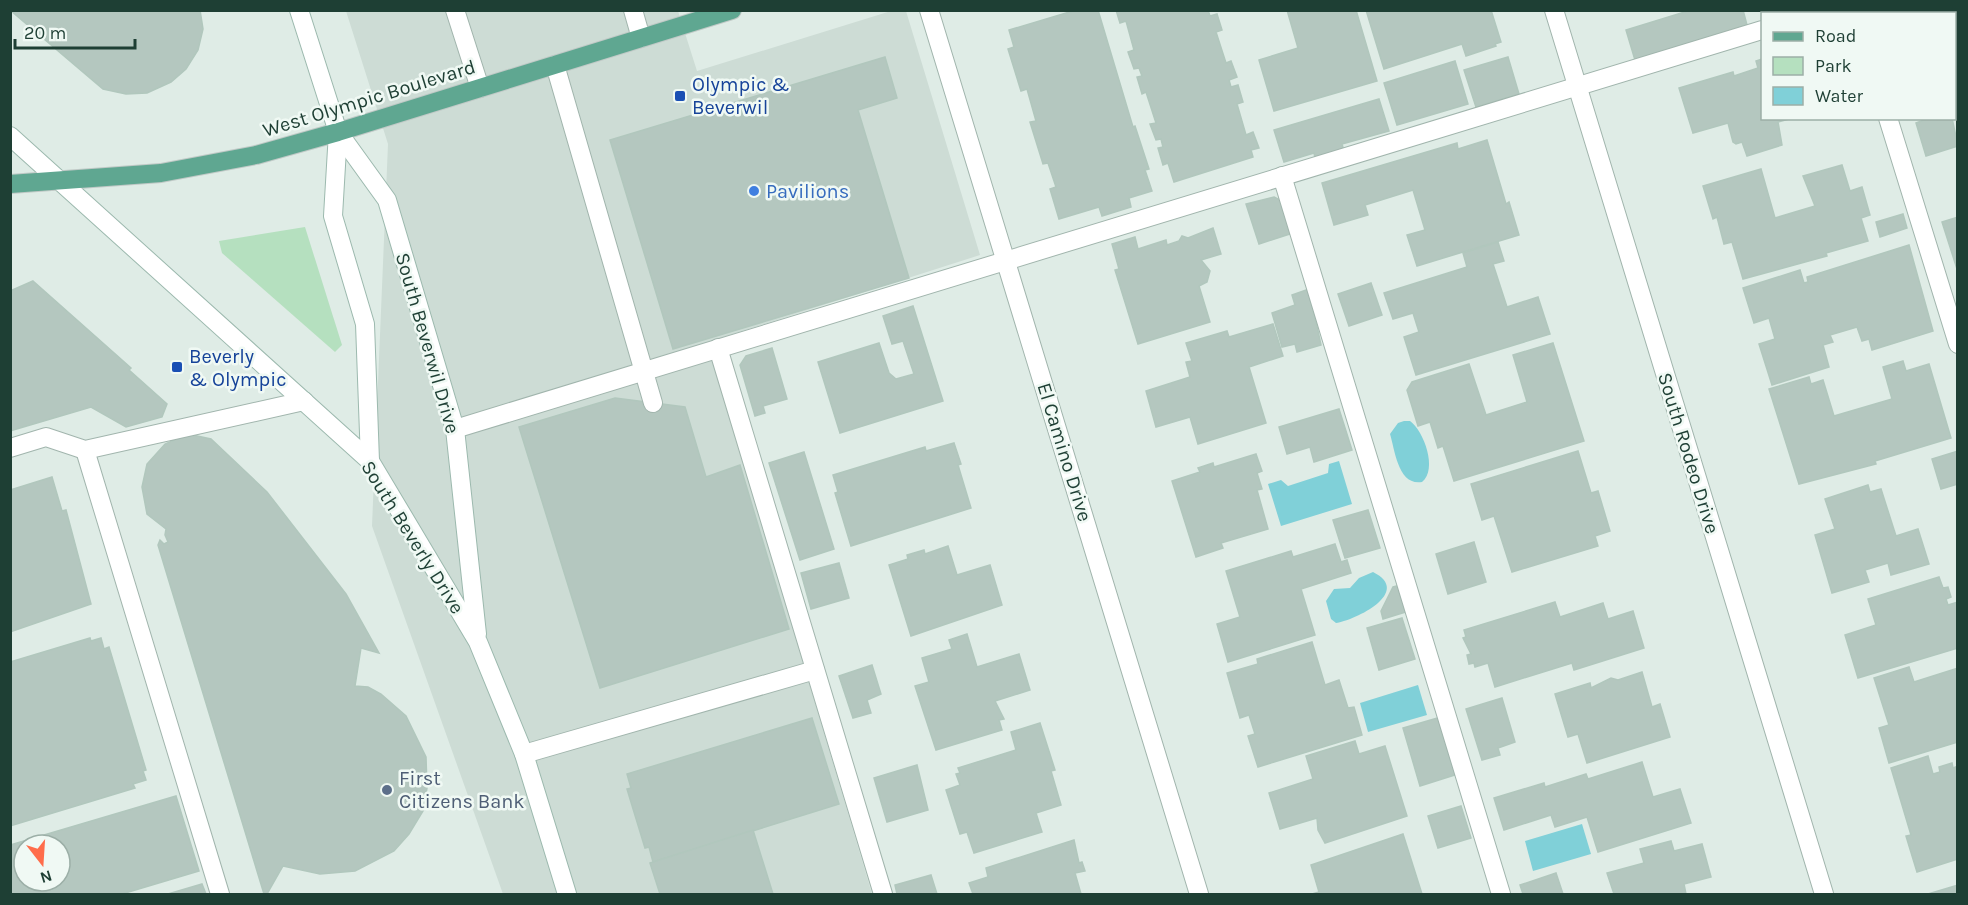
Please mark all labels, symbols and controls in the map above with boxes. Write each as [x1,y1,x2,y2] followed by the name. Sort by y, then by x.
[15,12,135,50] scale bar
[1761,12,1956,120] legend
[24,22,66,44] text: 20 m
[1815,25,1856,47] text: Road
[260,55,478,142] street label: West Olympic Boulevard
[1815,55,1852,77] text: Park
[692,73,790,119] place label: Olympic & Beverwil
[1815,85,1863,107] text: Water
[673,89,687,103] marker: Olympic & Beverwil
[766,180,849,203] place label: Pavilions
[747,184,761,198] marker: Pavilions
[391,250,464,436] street label: South Beverwil Drive
[189,345,287,391] place label: Beverly & Olympic
[170,360,184,374] marker: Beverly & Olympic
[1653,370,1724,536] street label: South Rodeo Drive
[1032,380,1097,524] street label: El Camino Drive
[356,457,469,618] street label: South Beverly Drive
[399,767,525,813] place label: First Citizens Bank
[380,783,394,797] marker: First Citizens Bank
[12,833,72,893] north arrow
[38,866,55,888] text: N

